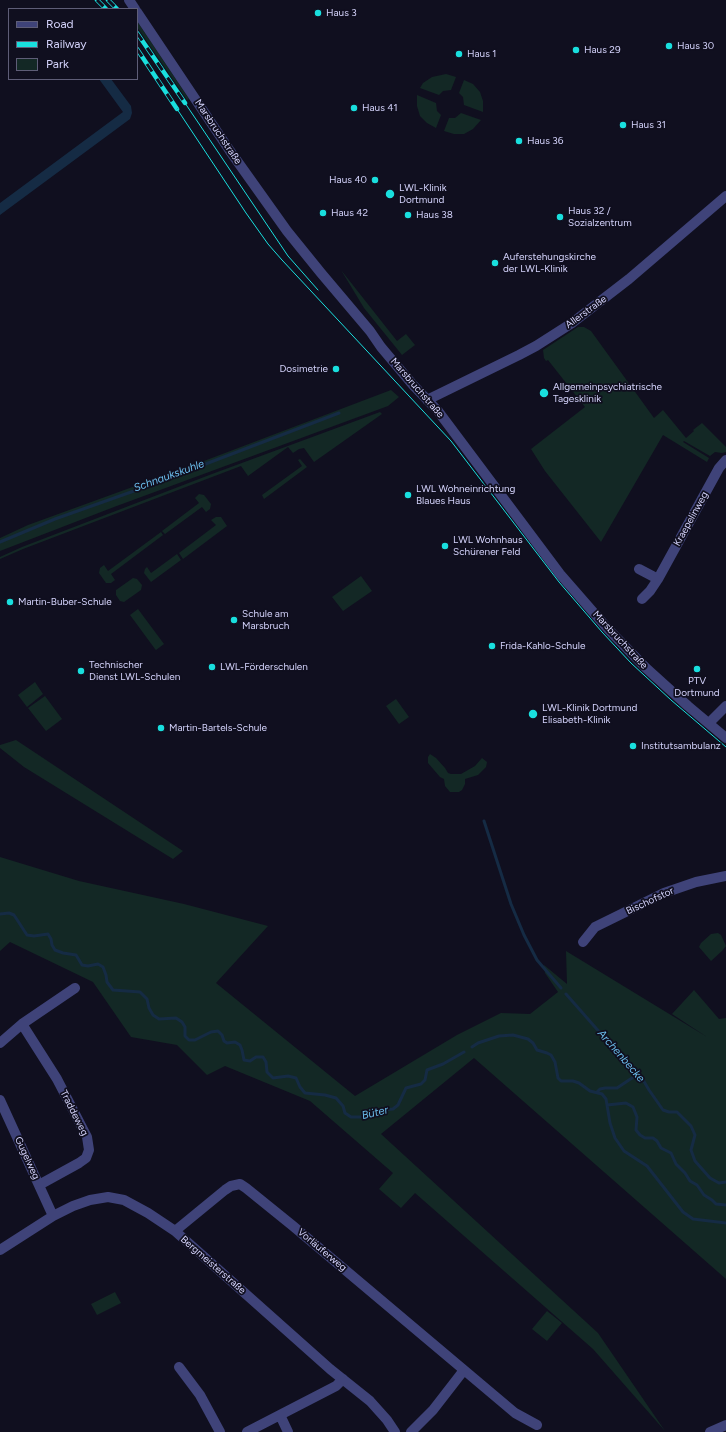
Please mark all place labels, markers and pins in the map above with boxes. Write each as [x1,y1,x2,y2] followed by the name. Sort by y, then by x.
[326,7,357,19] place label: Haus 3
[313,8,323,18] marker: Haus 3
[677,40,714,52] place label: Haus 30
[664,41,674,51] marker: Haus 30
[584,44,621,56] place label: Haus 29
[571,45,581,55] marker: Haus 29
[467,48,496,60] place label: Haus 1
[454,49,464,59] marker: Haus 1
[362,102,398,114] place label: Haus 41
[349,103,359,113] marker: Haus 41
[631,119,666,131] place label: Haus 31
[618,120,628,130] marker: Haus 31
[527,135,563,147] place label: Haus 36
[514,136,524,146] marker: Haus 36
[329,174,367,186] place label: Haus 40
[370,175,380,185] marker: Haus 40
[399,182,447,206] place label: LWL-Klinik Dortmund
[384,188,396,200] marker: LWL-Klinik Dortmund
[568,205,632,228] place label: Haus 32 / Sozialzentrum
[331,207,368,219] place label: Haus 42
[318,208,328,218] marker: Haus 42
[416,209,453,221] place label: Haus 38
[403,210,413,220] marker: Haus 38
[555,212,565,222] marker: Haus 32 / Sozialzentrum
[503,251,596,274] place label: Auferstehungskirche der LWL-Klinik
[490,258,500,268] marker: Auferstehungskirche der LWL-Klinik
[279,363,328,375] place label: Dosimetrie
[331,364,341,374] marker: Dosimetrie
[553,381,662,404] place label: Allgemeinpsychiatrische Tagesklinik
[538,387,550,399] marker: Allgemeinpsychiatrische Tagesklinik
[416,483,515,506] place label: LWL Wohneinrichtung Blaues Haus
[403,490,413,500] marker: LWL Wohneinrichtung Blaues Haus
[453,534,523,558] place label: LWL Wohnhaus Schürener Feld
[440,541,450,551] marker: LWL Wohnhaus Schürener Feld
[18,596,112,608] place label: Martin-Buber-Schule
[5,597,15,607] marker: Martin-Buber-Schule
[242,608,289,632] place label: Schule am Marsbruch
[229,615,239,625] marker: Schule am Marsbruch
[500,640,585,652] place label: Frida-Kahlo-Schule
[487,641,497,651] marker: Frida-Kahlo-Schule
[89,659,180,682] place label: Technischer Dienst LWL-Schulen
[220,661,308,673] place label: LWL-Förderschulen
[207,662,217,672] marker: LWL-Förderschulen
[692,664,702,674] marker: PTV Dortmund
[76,666,86,676] marker: Technischer Dienst LWL-Schulen
[674,675,720,698] place label: PTV Dortmund
[542,702,637,726] place label: LWL-Klinik Dortmund Elisabeth-Klinik
[527,708,539,720] marker: LWL-Klinik Dortmund Elisabeth-Klinik
[169,722,267,734] place label: Martin-Bartels-Schule
[156,723,166,733] marker: Martin-Bartels-Schule
[641,740,721,752] place label: Institutsambulanz
[628,741,638,751] marker: Institutsambulanz

